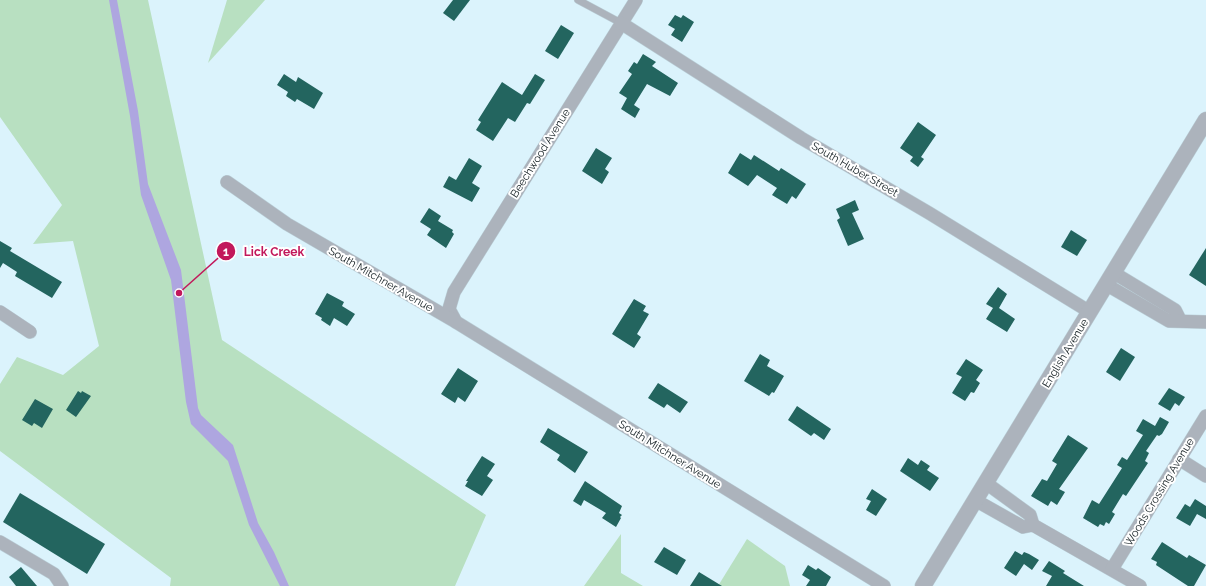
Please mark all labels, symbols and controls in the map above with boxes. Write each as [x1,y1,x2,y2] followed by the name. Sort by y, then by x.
[508,106,573,200] street label: Beechwood Avenue
[809,139,900,200] street label: South Huber Street
[216,239,312,263] callout: Lick Creek
[326,244,436,315] street label: South Mitchner Avenue
[223,245,229,259] text: 1
[244,245,304,259] text: Lick Creek
[1040,316,1091,390] street label: English Avenue
[616,418,724,492] street label: South Mitchner Avenue
[1122,435,1197,549] street label: Woods Crossing Avenue

